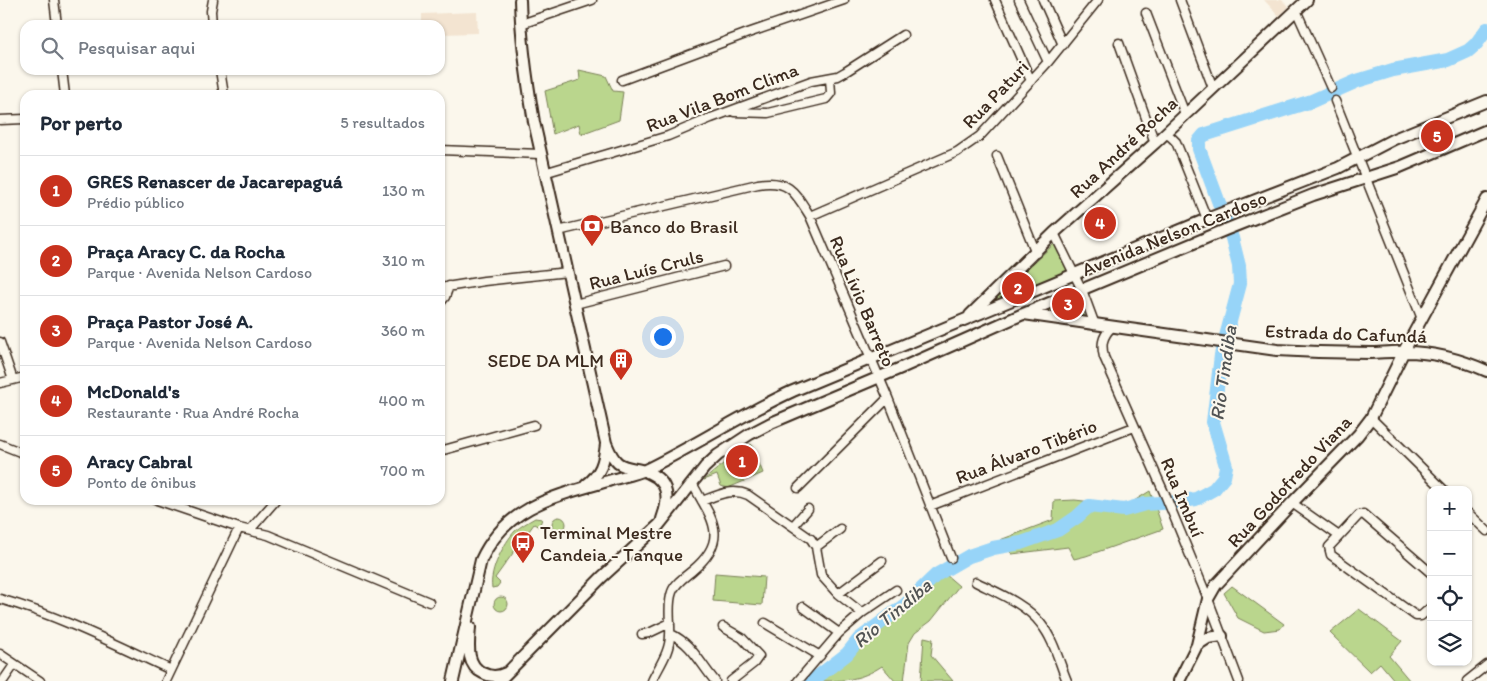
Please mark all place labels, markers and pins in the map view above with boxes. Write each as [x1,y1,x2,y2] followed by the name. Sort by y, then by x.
[1421,117,1453,155] pin: 5
[1084,204,1116,242] pin: 4
[579,213,605,247] bank icon: Banco do Brasil
[610,215,739,238] place label: Banco do Brasil
[1002,269,1034,307] pin: 2
[1052,285,1084,323] pin: 3
[608,347,634,381] building icon: SEDE DA MLM
[488,349,604,372] place label: SEDE DA MLM
[726,442,758,480] pin: 1
[540,521,683,566] place label: Terminal Mestre Candeia - Tanque
[510,530,536,564] bus stop icon: Terminal Mestre Candeia - Tanque

